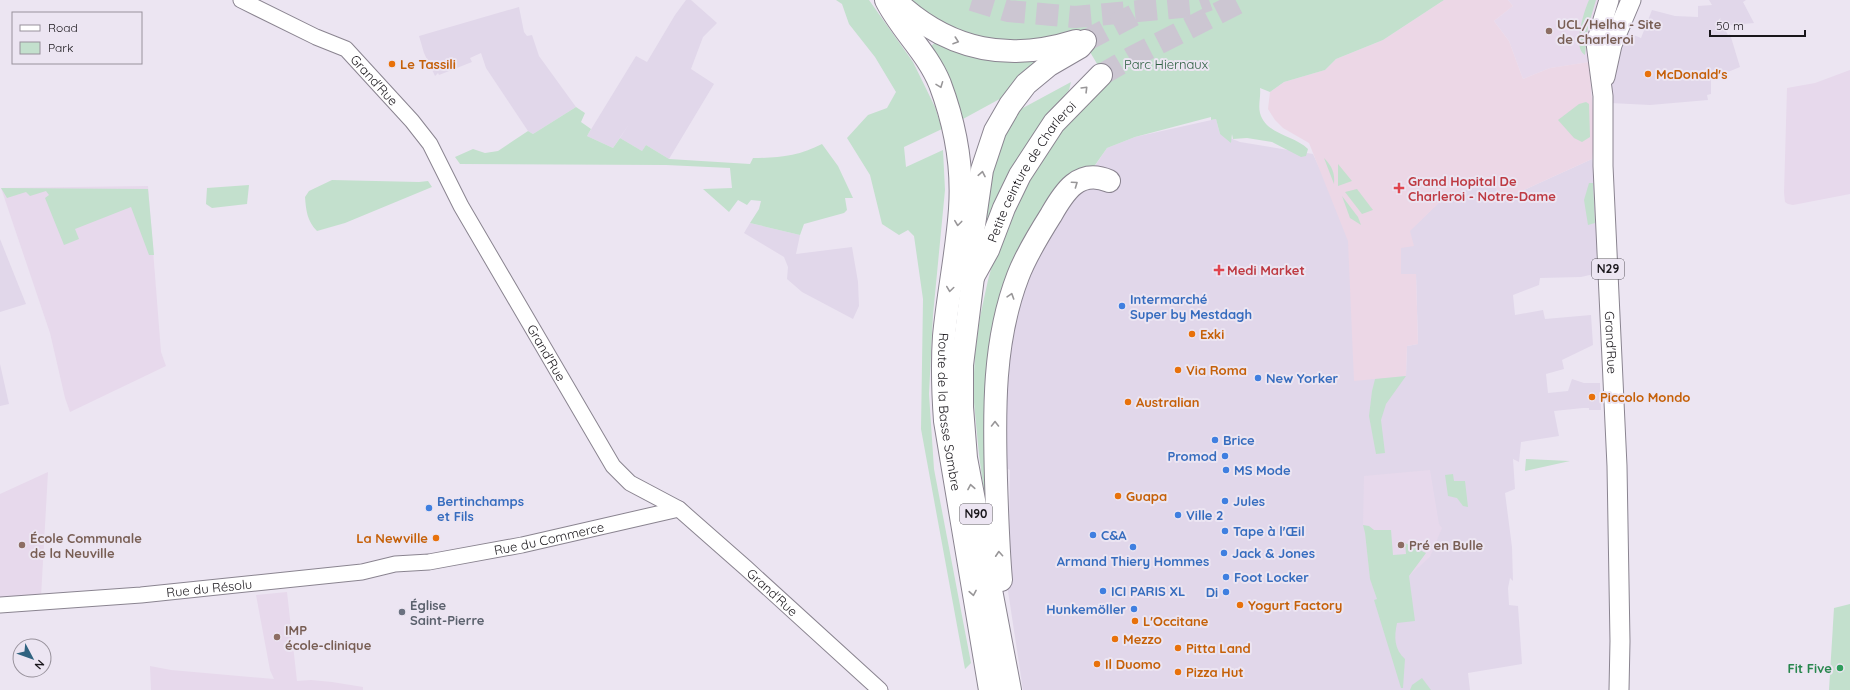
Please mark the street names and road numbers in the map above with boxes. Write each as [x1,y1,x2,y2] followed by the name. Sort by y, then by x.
[347,51,402,109] street label: Grand'Rue
[984,98,1079,245] street label: Petite ceinture de Charleroi
[1592,259,1624,279] road number: N29
[1602,311,1621,374] street label: Grand'Rue
[524,321,570,384] street label: Grand'Rue
[935,332,965,492] street label: Route de la Basse Sambre
[960,504,992,524] road number: N90
[493,518,606,558] street label: Rue du Commerce
[744,565,801,619] street label: Grand'Rue
[166,575,253,600] street label: Rue du Résolu

